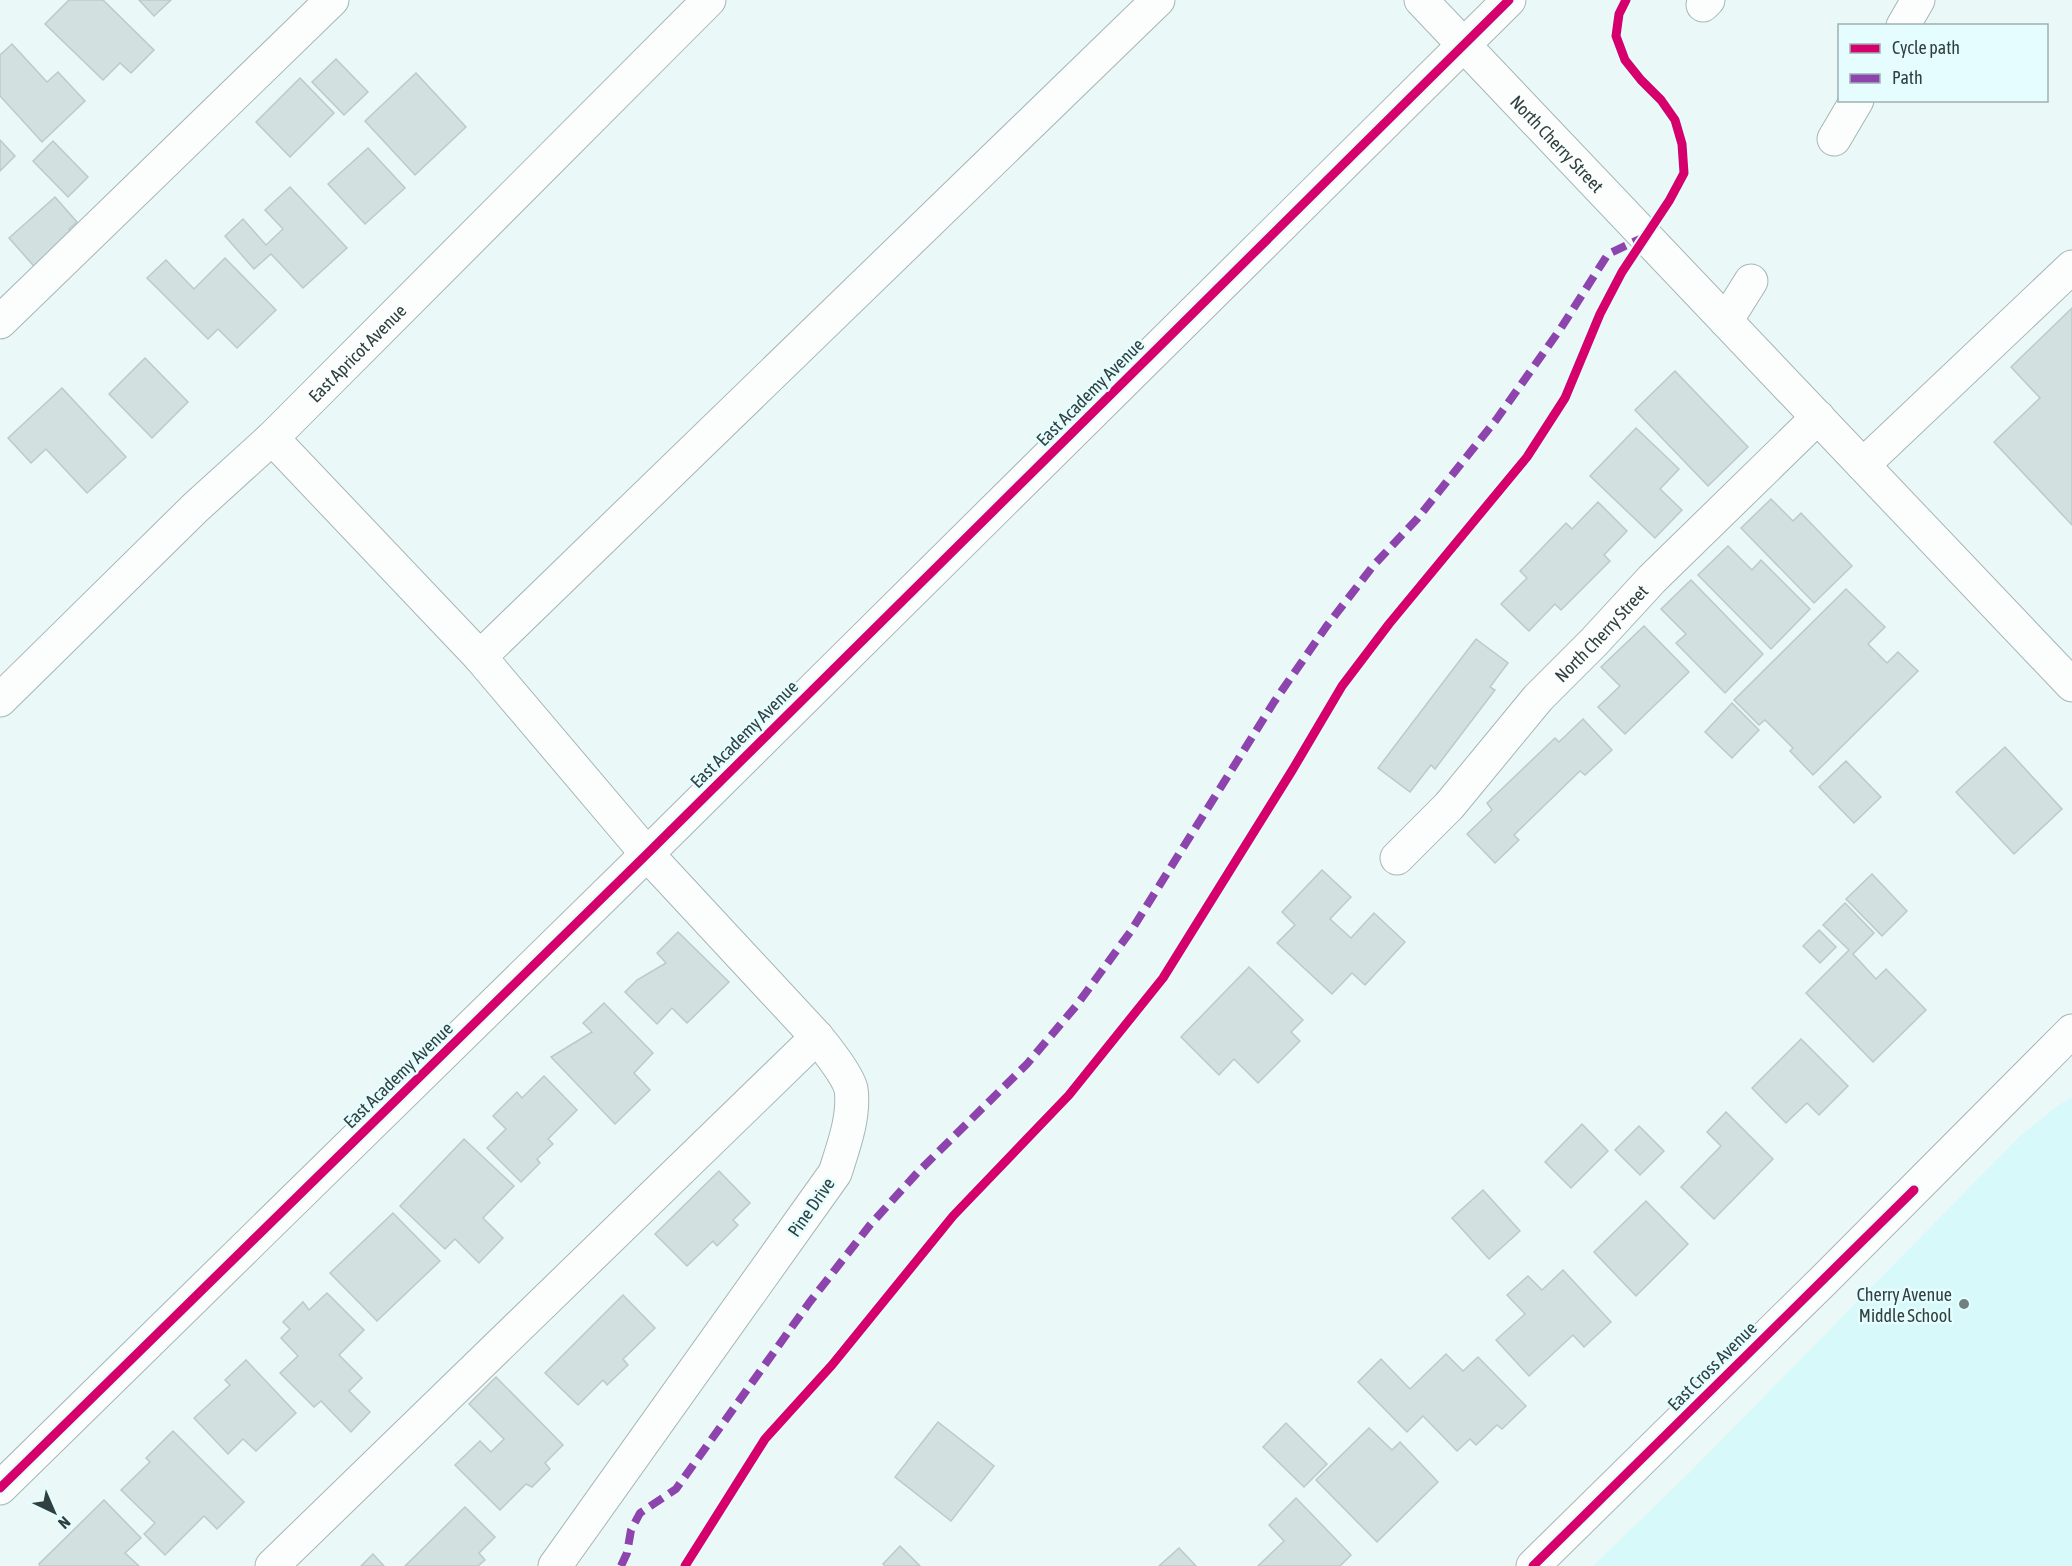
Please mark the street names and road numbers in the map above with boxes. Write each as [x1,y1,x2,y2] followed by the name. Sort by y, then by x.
[1506,91,1608,196] street label: North Cherry Street
[304,300,410,406] street label: East Apricot Avenue
[1032,334,1148,450] street label: East Academy Avenue
[1550,580,1652,686] street label: North Cherry Street
[686,676,802,792] street label: East Academy Avenue
[339,1018,457,1132] street label: East Academy Avenue
[783,1174,839,1240] street label: Pine Drive
[1663,1317,1761,1415] street label: East Cross Avenue

